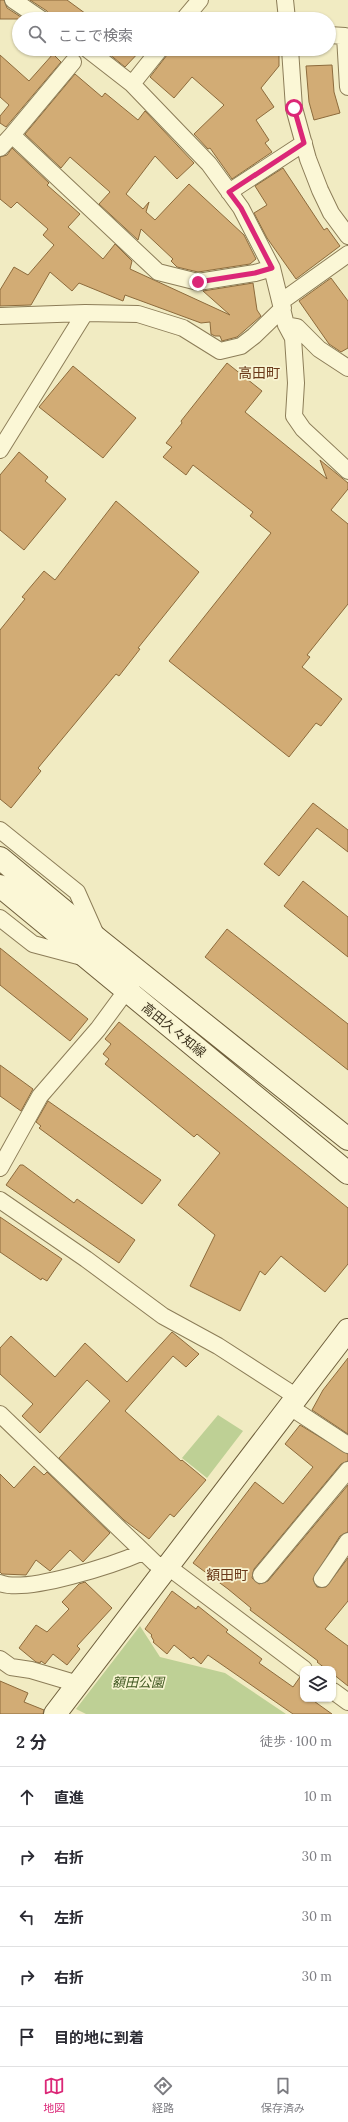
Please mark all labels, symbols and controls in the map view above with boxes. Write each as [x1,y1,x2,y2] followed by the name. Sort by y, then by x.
[12,12,336,56] search box
[26,23,48,45] icon: search
[58,26,133,45] text: ここで検索
[285,99,303,117] route start
[189,273,207,291] route end
[238,364,280,382] district label: 高田町
[138,999,210,1061] street label: 高田久々知線
[206,1566,248,1584] district label: 額田町
[300,1666,336,1702] map controls
[300,1666,336,1702] button: layers
[112,1674,166,1691] park label: 額田公園
[16,1731,47,1753] text: 2 分
[260,1733,332,1750] text: 徒歩 · 100 m
[16,1786,38,1808] icon: ahead
[54,1788,84,1807] text: 直進
[304,1788,332,1805] text: 10 m
[16,1846,38,1868] icon: right
[54,1848,84,1867] text: 右折
[302,1848,332,1865] text: 30 m
[16,1906,38,1928] icon: left
[54,1908,84,1927] text: 左折
[302,1908,332,1925] text: 30 m
[16,1966,38,1988] icon: right
[54,1968,84,1987] text: 右折
[302,1968,332,1985] text: 30 m
[16,2026,38,2048] icon: arrive
[54,2028,144,2047] text: 目的地に到着
[43,2075,65,2115] tab: 地図
[152,2075,174,2115] tab: 経路
[261,2075,305,2115] tab: 保存済み

